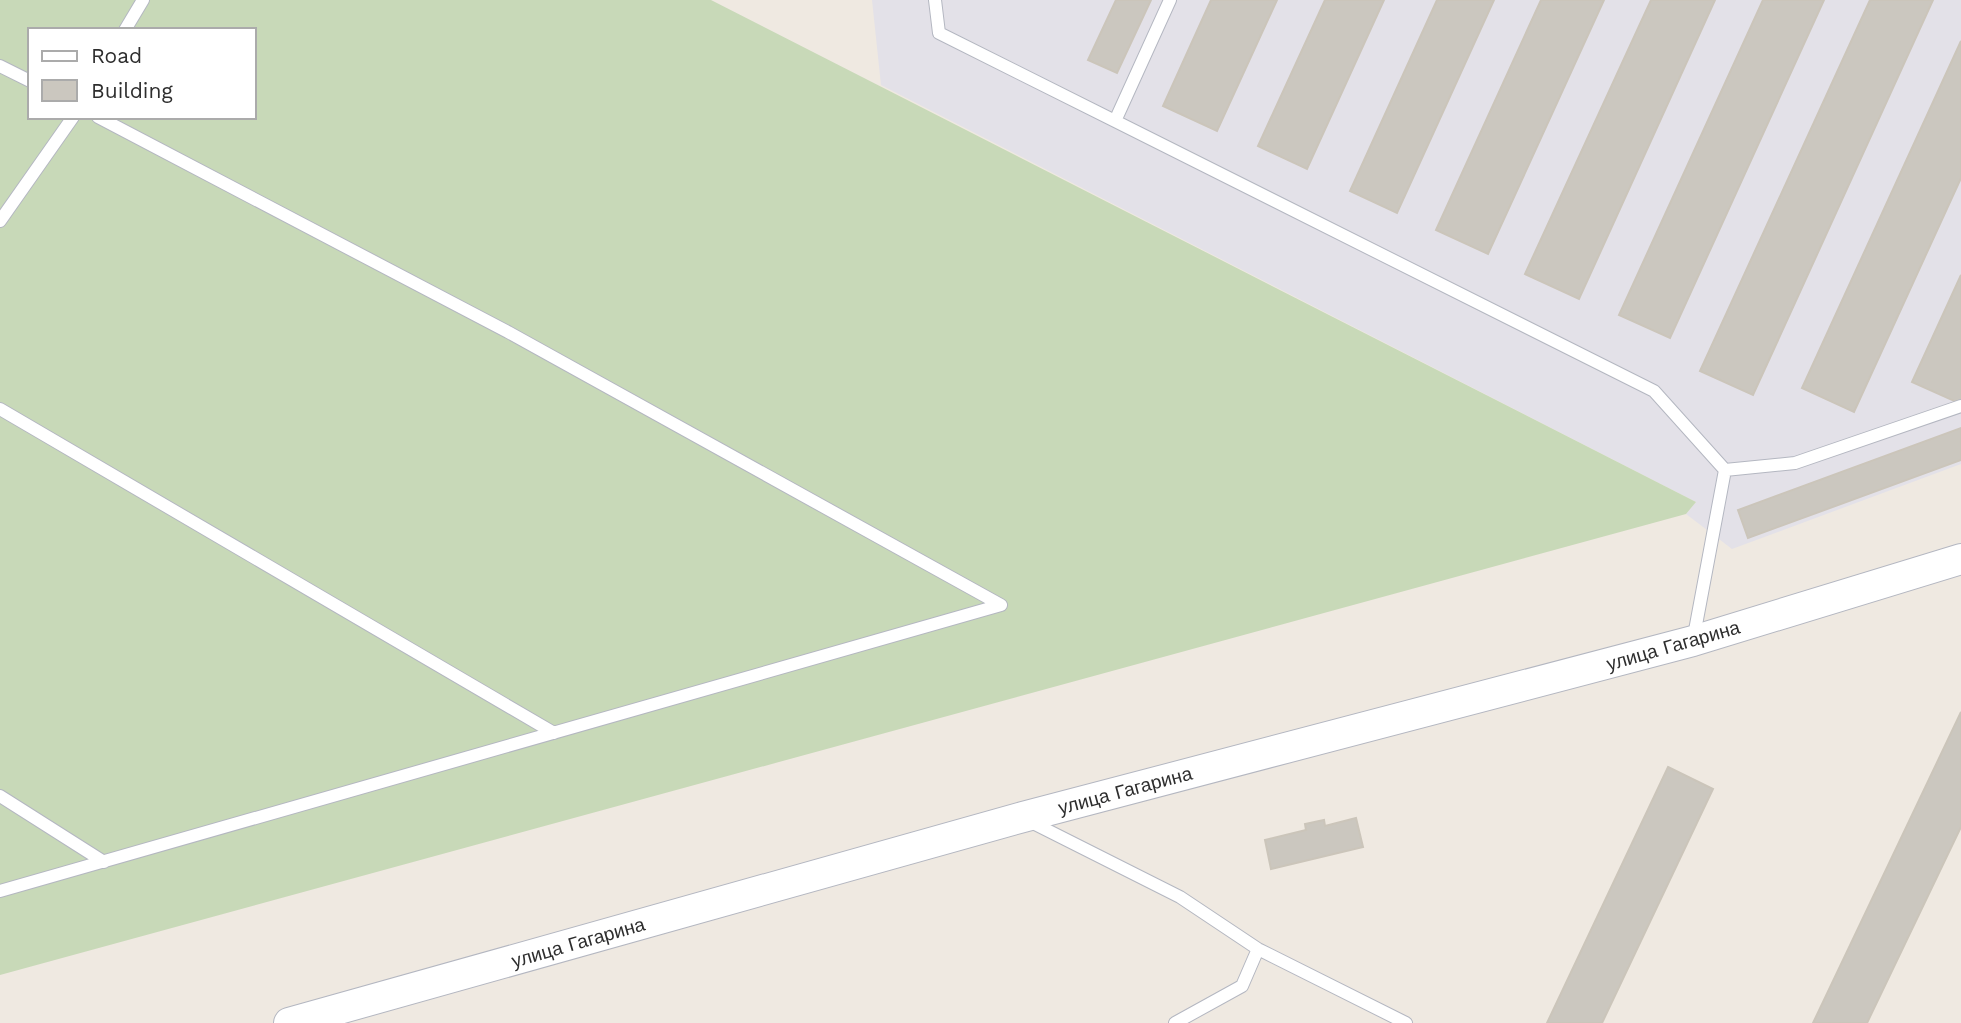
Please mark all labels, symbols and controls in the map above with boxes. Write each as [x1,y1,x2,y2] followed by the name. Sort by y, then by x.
[28,28,256,119] legend
[91,43,142,68] text: Road
[91,78,173,103] text: Building
[1604,615,1743,676] street label: улица Гагарина
[1056,761,1195,819] street label: улица Гагарина
[509,912,648,973] street label: улица Гагарина

